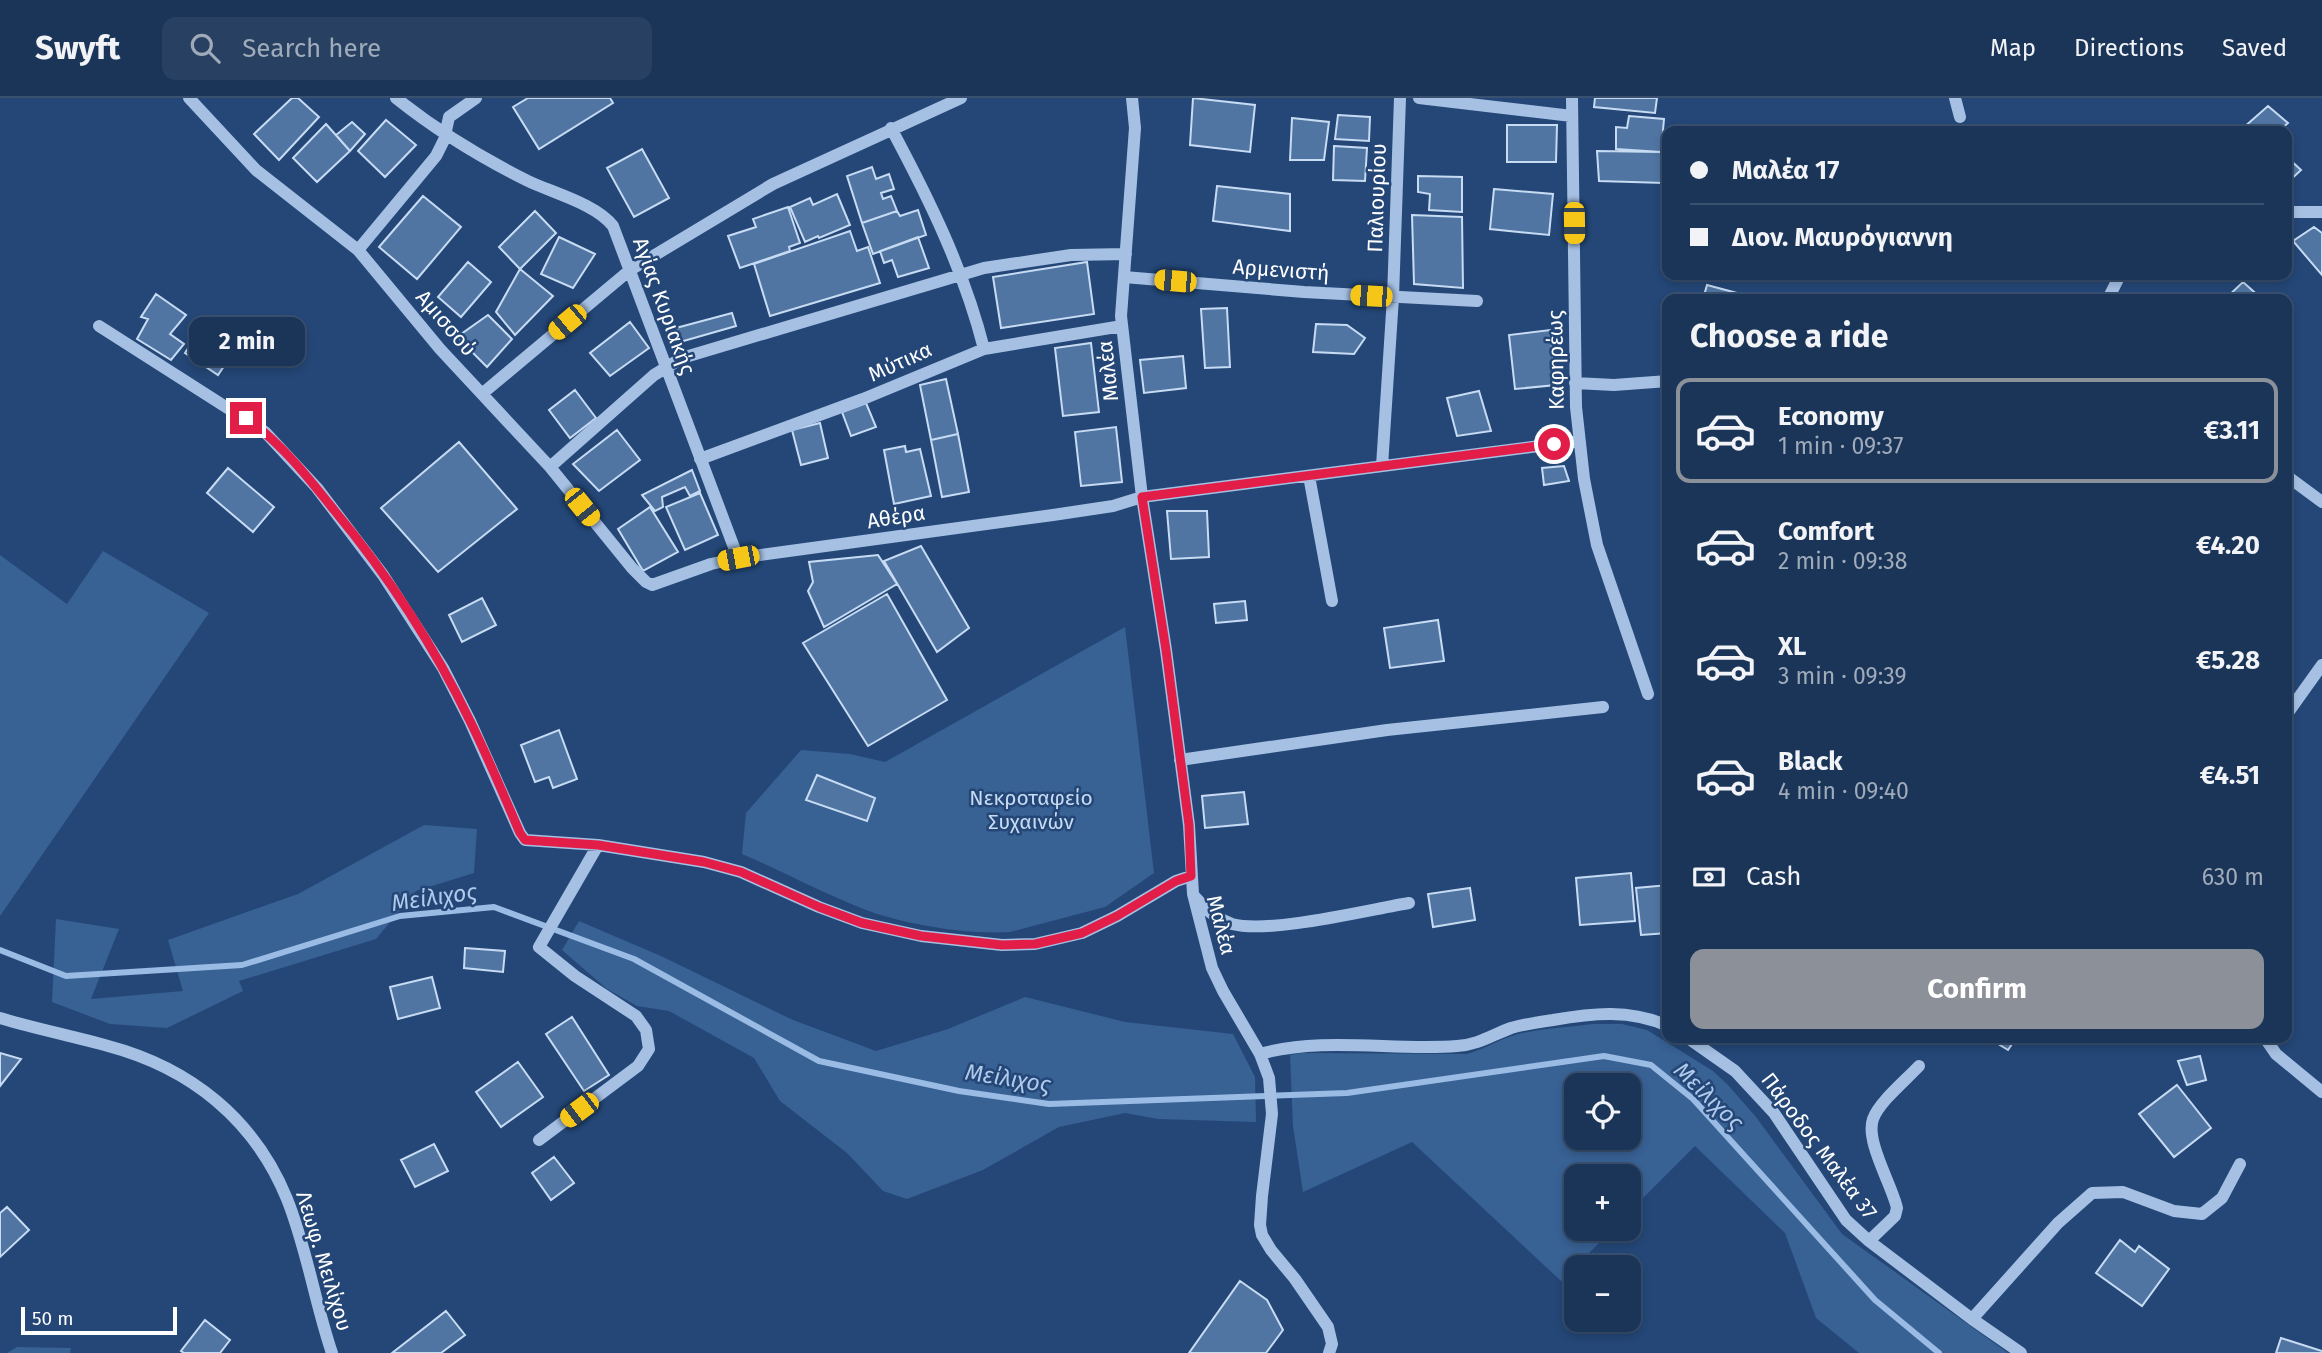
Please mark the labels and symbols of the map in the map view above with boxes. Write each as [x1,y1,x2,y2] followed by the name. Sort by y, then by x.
[1362,143,1392,253] street label: Παλιουρίου
[1564,202,1585,244] car
[627,234,701,378] street label: Αγίας Κυριακής
[1232,254,1330,286] street label: Αρμενιστή
[1154,269,1197,293] car
[1350,284,1393,308] car
[410,285,482,361] street label: Αμισσού
[545,300,590,344] car
[1542,310,1570,410] street label: Καφηρέως
[188,316,304,366] callout: 2 min
[864,336,936,388] street label: Μύτικα
[1092,339,1124,403] street label: Μαλέα
[230,402,262,434] route end
[1538,428,1570,460] route start
[561,484,604,530] car
[865,500,927,534] street label: Αθέρα
[716,544,761,572] car
[969,785,1093,835] park label: Νεκροταφείο Συχαινών
[389,877,479,917] water label: Μείλιχος
[1201,892,1241,958] street label: Μαλέα
[1668,1056,1750,1136] water label: Μείλιχος
[963,1057,1053,1099] water label: Μείλιχος
[1755,1068,1883,1224] street label: Πάροδος Μαλέα 37
[556,1089,603,1131] car
[290,1188,358,1334] street label: Λεωφ. Μειλίχου
[21,1304,177,1336] scale bar

